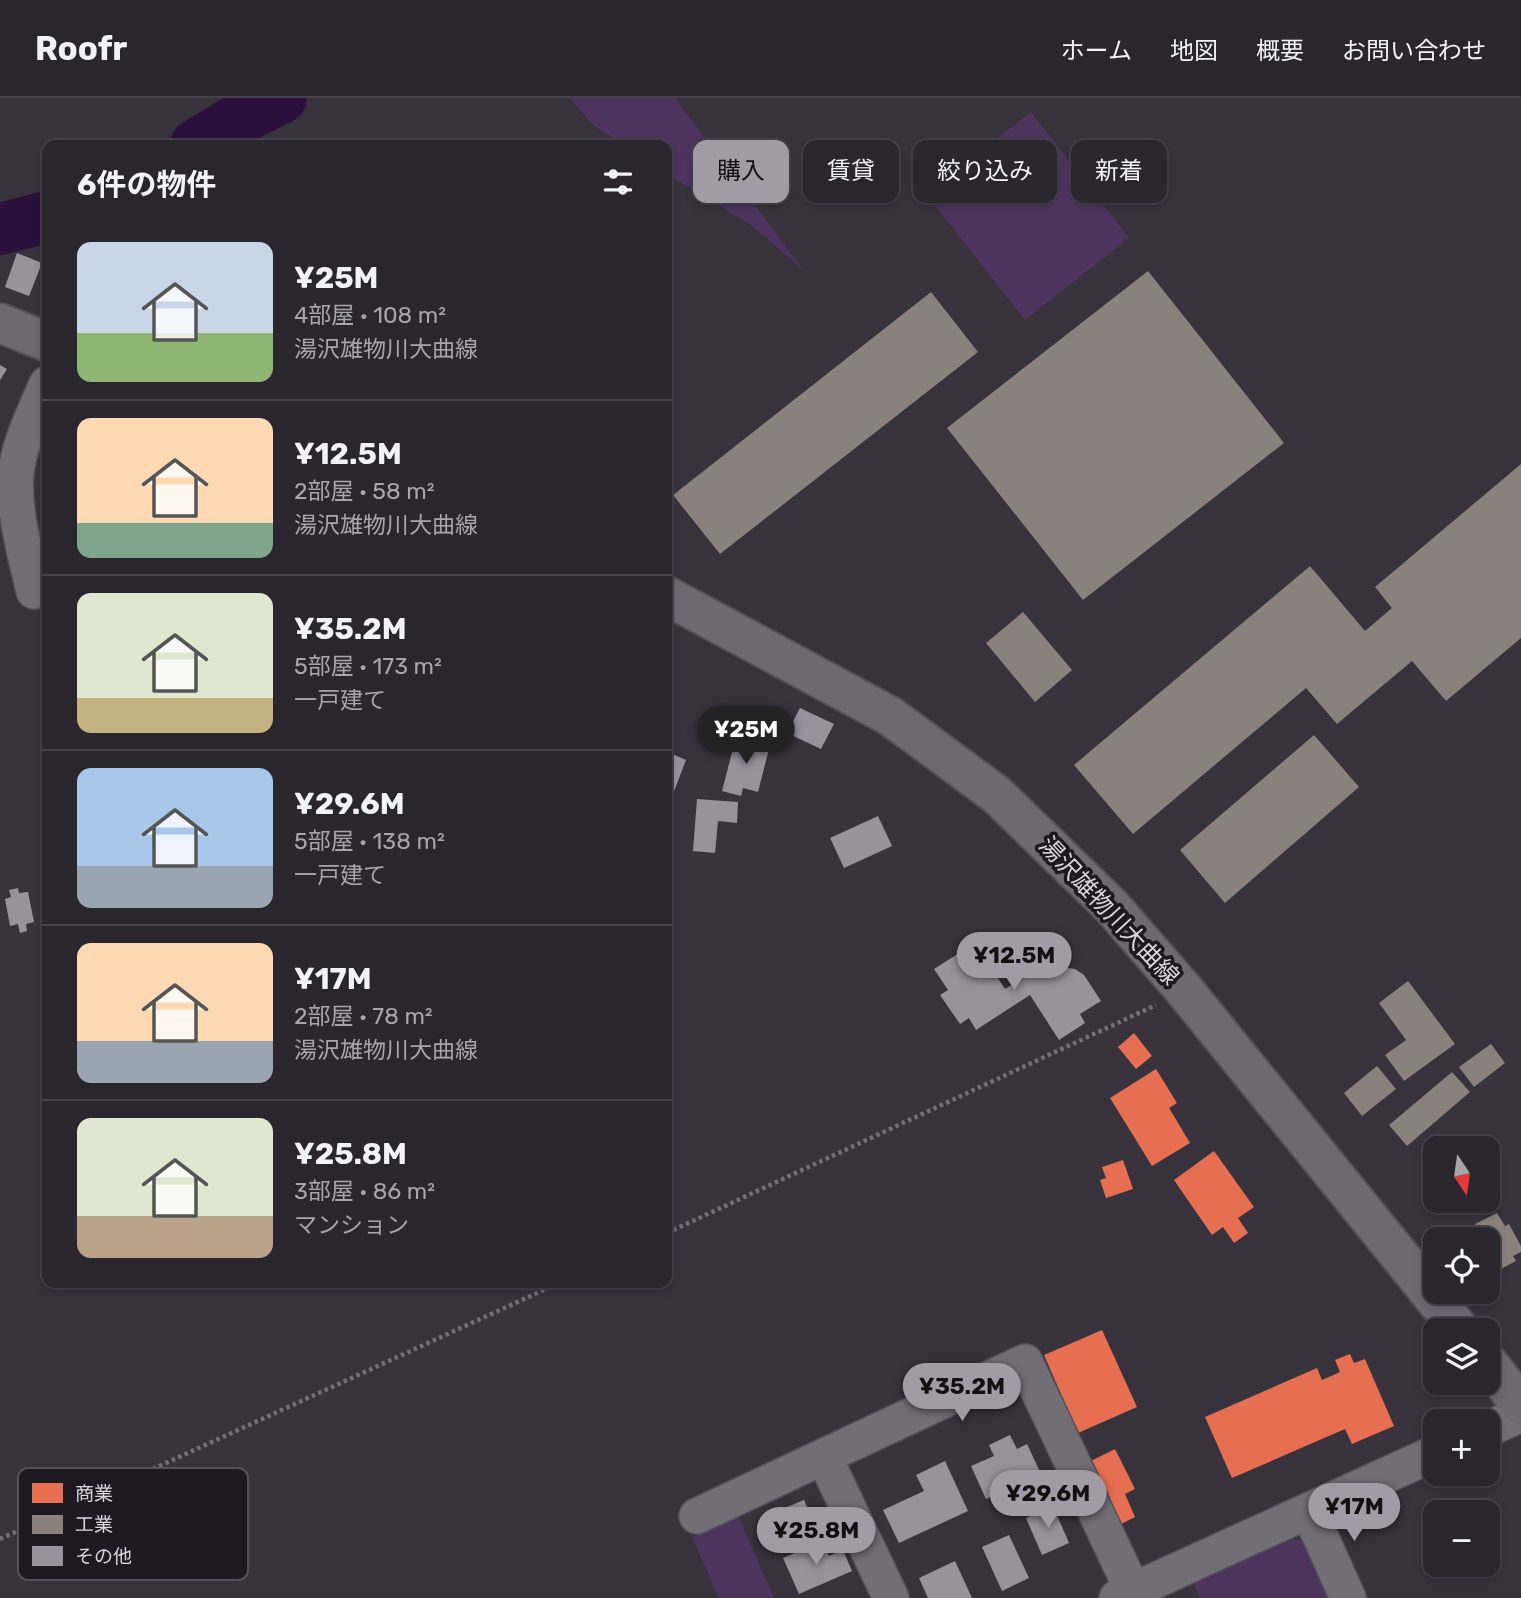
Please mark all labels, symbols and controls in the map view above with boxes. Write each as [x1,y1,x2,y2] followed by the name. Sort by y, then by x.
[35,29,127,68] text: Roofr
[1061,37,1132,65] text: ホーム
[1170,37,1218,65] text: 地図
[1256,37,1304,65] text: 概要
[1342,37,1486,65] text: お問い合わせ
[693,140,789,203] chip: 購入
[803,140,899,203] chip: 賃貸
[913,140,1057,203] chip: 絞り込み
[1071,140,1167,203] chip: 新着
[599,163,637,201] icon: filters
[77,167,217,203] text: 6件の物件
[294,260,378,296] text: ¥25M
[133,270,217,354] icon: home
[294,301,446,329] text: 4部屋 · 108 m²
[294,335,478,363] text: 湯沢雄物川大曲線
[294,436,402,472] text: ¥12.5M
[133,446,217,530] icon: home
[294,477,435,505] text: 2部屋 · 58 m²
[294,511,478,539] text: 湯沢雄物川大曲線
[294,611,407,647] text: ¥35.2M
[133,621,217,705] icon: home
[294,652,442,680] text: 5部屋 · 173 m²
[294,686,386,714] text: 一戸建て
[705,706,787,766] pin: ¥25M
[714,715,778,743] text: ¥25M
[294,786,405,822] text: ¥29.6M
[133,796,217,880] icon: home
[294,827,445,855] text: 5部屋 · 138 m²
[1033,831,1185,991] street label: 湯沢雄物川大曲線
[294,861,386,889] text: 一戸建て
[957,932,1071,992] pin: ¥12.5M
[973,941,1055,969] text: ¥12.5M
[294,961,372,997] text: ¥17M
[133,971,217,1055] icon: home
[294,1002,433,1030] text: 2部屋 · 78 m²
[294,1036,478,1064] text: 湯沢雄物川大曲線
[294,1136,407,1172] text: ¥25.8M
[1423,1136,1500,1213] north arrow
[1423,1136,1500,1577] map controls
[133,1146,217,1230] icon: home
[294,1177,435,1205] text: 3部屋 · 86 m²
[294,1211,409,1239] text: マンション
[1423,1227,1500,1304] button: locate
[1423,1318,1500,1395] button: layers
[905,1364,1019,1423] pin: ¥35.2M
[919,1372,1005,1400] text: ¥35.2M
[1423,1409,1500,1486] button: +
[18,1468,248,1580] legend
[991,1470,1105,1530] pin: ¥29.6M
[1006,1479,1090,1507] text: ¥29.6M
[75,1482,113,1505] text: 商業
[1313,1484,1395,1543] pin: ¥17M
[1324,1492,1384,1520] text: ¥17M
[1423,1500,1500,1577] button: −
[759,1508,873,1567] pin: ¥25.8M
[75,1513,113,1536] text: 工業
[773,1516,859,1544] text: ¥25.8M
[75,1545,132,1568] text: その他

